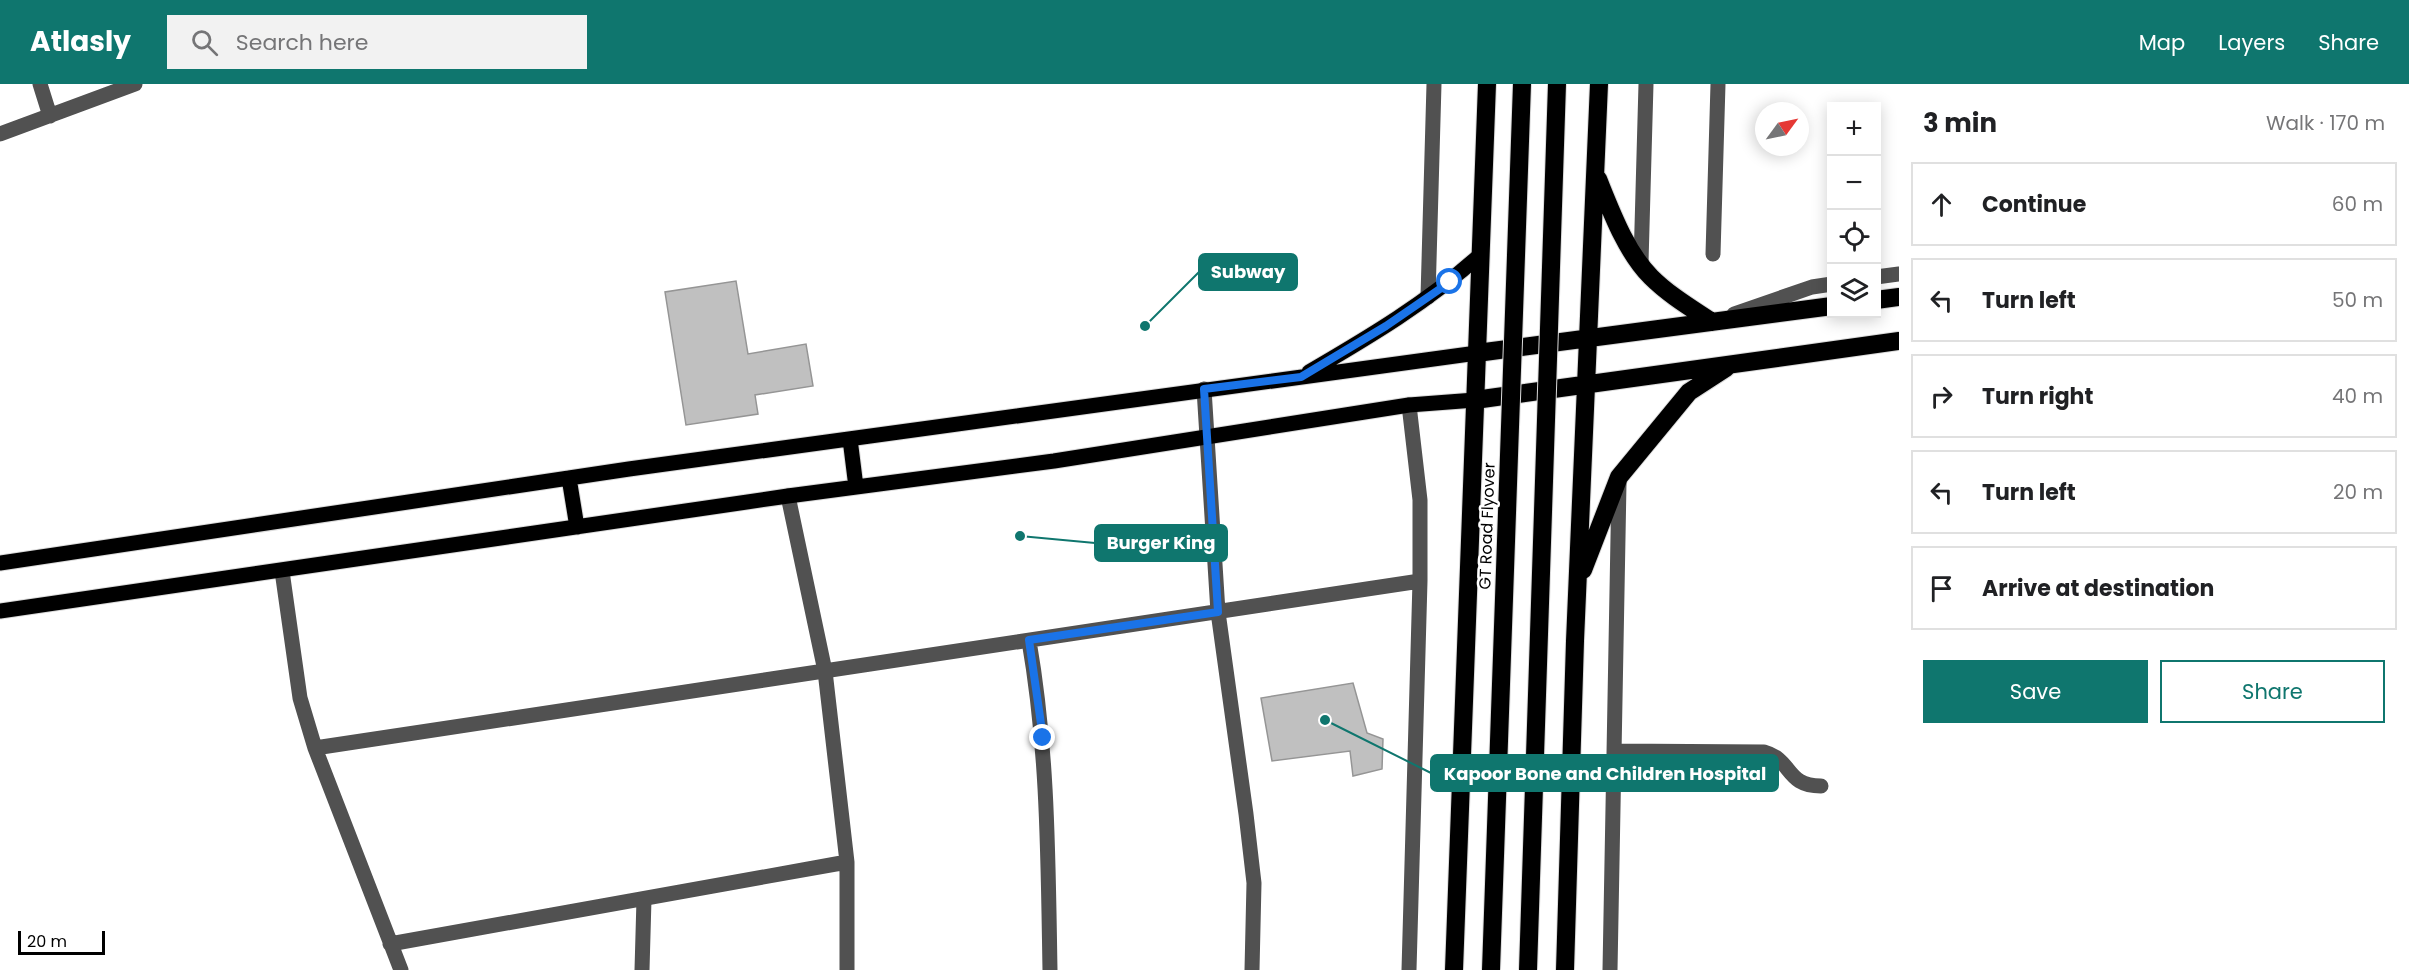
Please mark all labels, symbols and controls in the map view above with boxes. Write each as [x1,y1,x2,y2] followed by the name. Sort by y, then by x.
[167,15,587,69] search box
[30,22,131,61] text: Atlasly
[188,26,221,59] icon: search
[236,27,368,58] text: Search here
[2139,28,2185,57] text: Map
[2218,28,2285,57] text: Layers
[2318,28,2379,57] text: Share
[1755,102,1809,156] north arrow
[1827,102,1881,318] map controls
[1827,102,1881,156] button: +
[1923,105,1997,141] text: 3 min
[2266,109,2385,137] text: Walk · 170 m
[1827,156,1881,210] button: −
[1925,188,1958,221] icon: ahead
[1982,189,2086,220] text: Continue
[2332,190,2383,218] text: 60 m
[1827,210,1881,264] button: locate
[1199,254,1297,290] callout: Subway
[1211,259,1286,284] text: Subway
[1827,264,1881,318] button: layers
[1436,268,1462,294] route start
[1925,284,1958,317] icon: left
[1982,285,2076,316] text: Turn left
[2332,286,2383,314] text: 50 m
[1925,380,1958,413] icon: right
[1982,381,2093,412] text: Turn right
[2332,382,2383,410] text: 40 m
[1473,462,1501,590] street label: GT Road Flyover
[1925,476,1958,509] icon: left
[1982,477,2076,508] text: Turn left
[2333,478,2383,506] text: 20 m
[1095,525,1227,561] callout: Burger King
[1107,530,1215,555] text: Burger King
[1925,572,1958,605] icon: arrive
[1982,573,2214,604] text: Arrive at destination
[1923,660,2148,723] button: Save
[2160,660,2385,723] button: Share
[1029,724,1055,750] route end
[1431,755,1778,791] callout: Kapoor Bone and Children Hospital
[1444,761,1766,786] text: Kapoor Bone and Children Hospital
[18,928,105,956] scale bar
[27,930,67,953] text: 20 m

